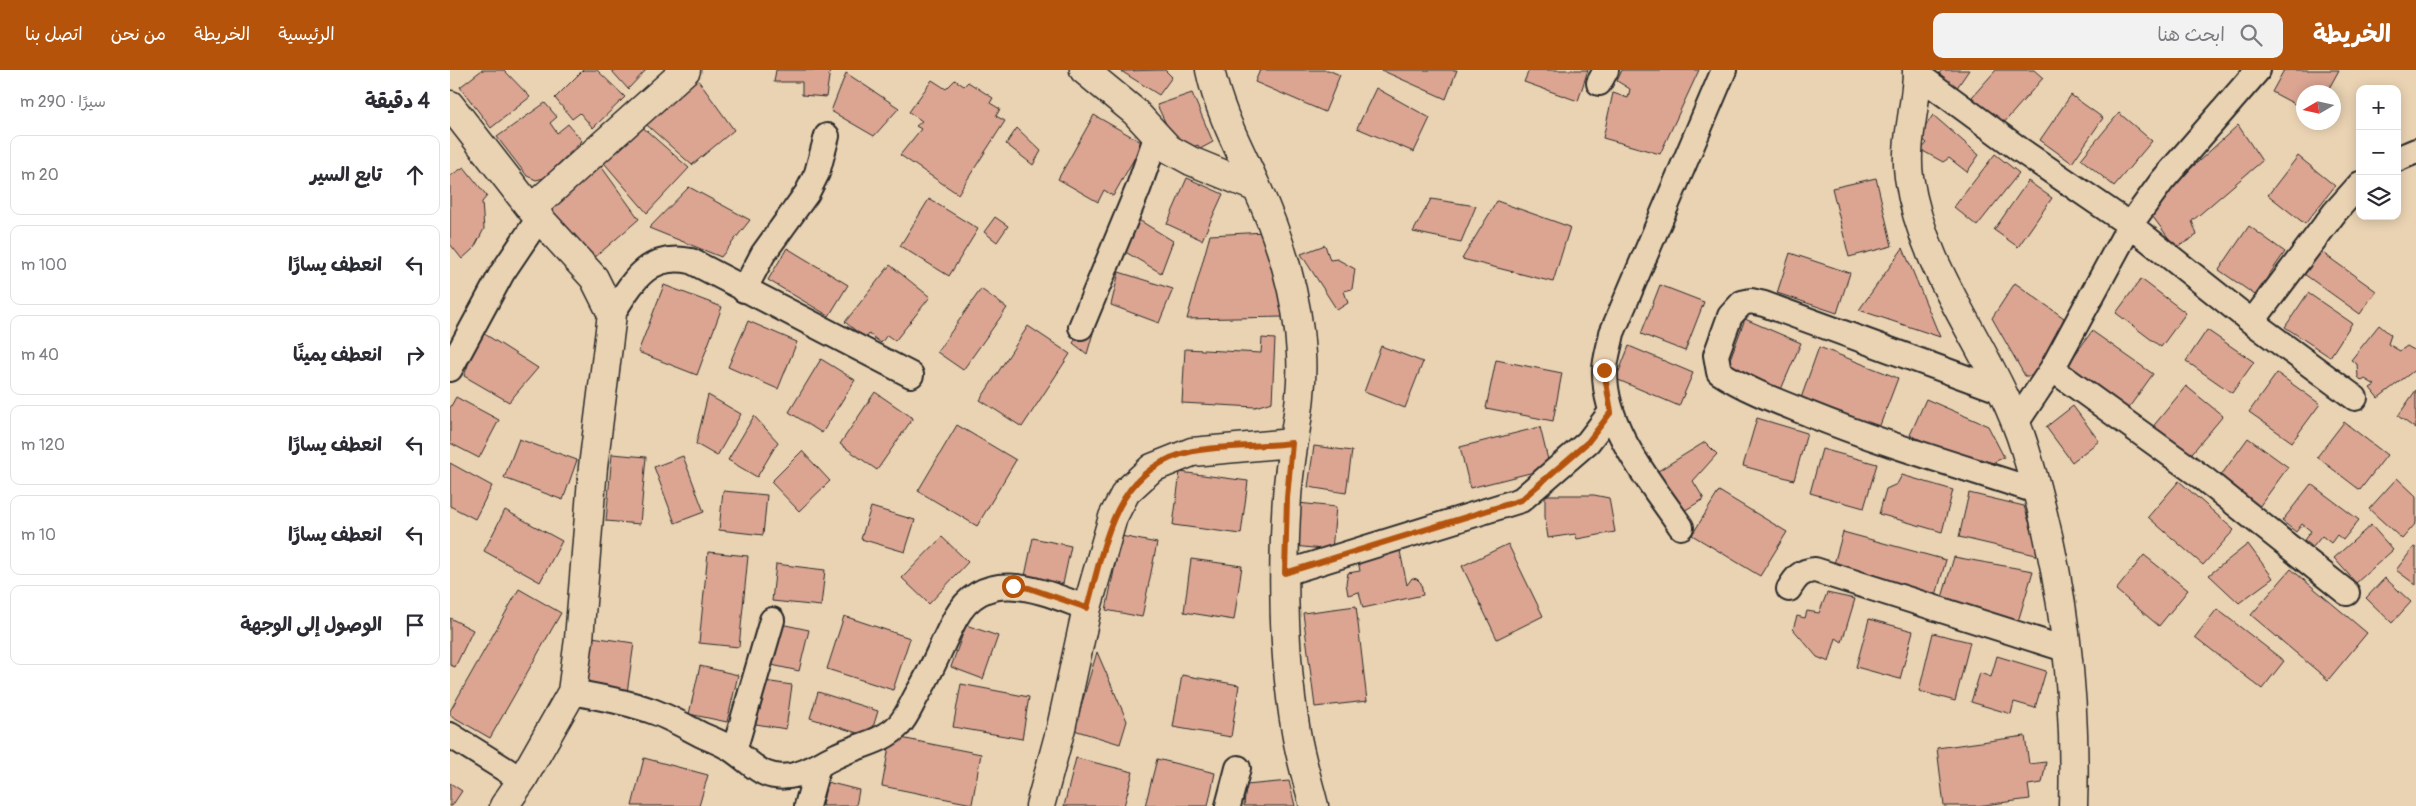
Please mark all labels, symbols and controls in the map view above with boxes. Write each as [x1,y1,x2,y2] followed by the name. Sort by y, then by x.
[1933,13,2283,58] search box
[2313,20,2391,49] text: الخريطة
[2237,21,2265,49] icon: search
[25,23,83,46] text: اتصل بنا
[111,23,166,46] text: من نحن
[194,23,250,46] text: الخريطة
[278,23,335,46] text: الرئيسية
[2157,23,2225,47] text: ابحث هنا
[2296,85,2341,130] north arrow
[2356,85,2401,220] map controls
[2356,85,2401,130] button: +
[365,88,430,115] text: 4 دقيقة
[20,92,106,112] text: سيرًا · 290 m
[2356,130,2401,175] button: −
[401,161,429,189] icon: ahead
[310,163,382,187] text: تابع السير
[21,165,59,185] text: 20 m
[2356,175,2401,220] button: layers
[401,251,429,279] icon: left
[288,253,382,277] text: انعطف يسارًا
[21,255,67,275] text: 100 m
[401,341,429,369] icon: right
[293,343,382,367] text: انعطف يمينًا
[21,345,59,365] text: 40 m
[1593,359,1616,382] route end
[401,431,429,459] icon: left
[288,433,382,457] text: انعطف يسارًا
[21,435,65,455] text: 120 m
[401,521,429,549] icon: left
[288,523,382,547] text: انعطف يسارًا
[21,525,56,545] text: 10 m
[1002,575,1025,598] route start
[401,611,429,639] icon: arrive
[240,613,382,637] text: الوصول إلى الوجهة

